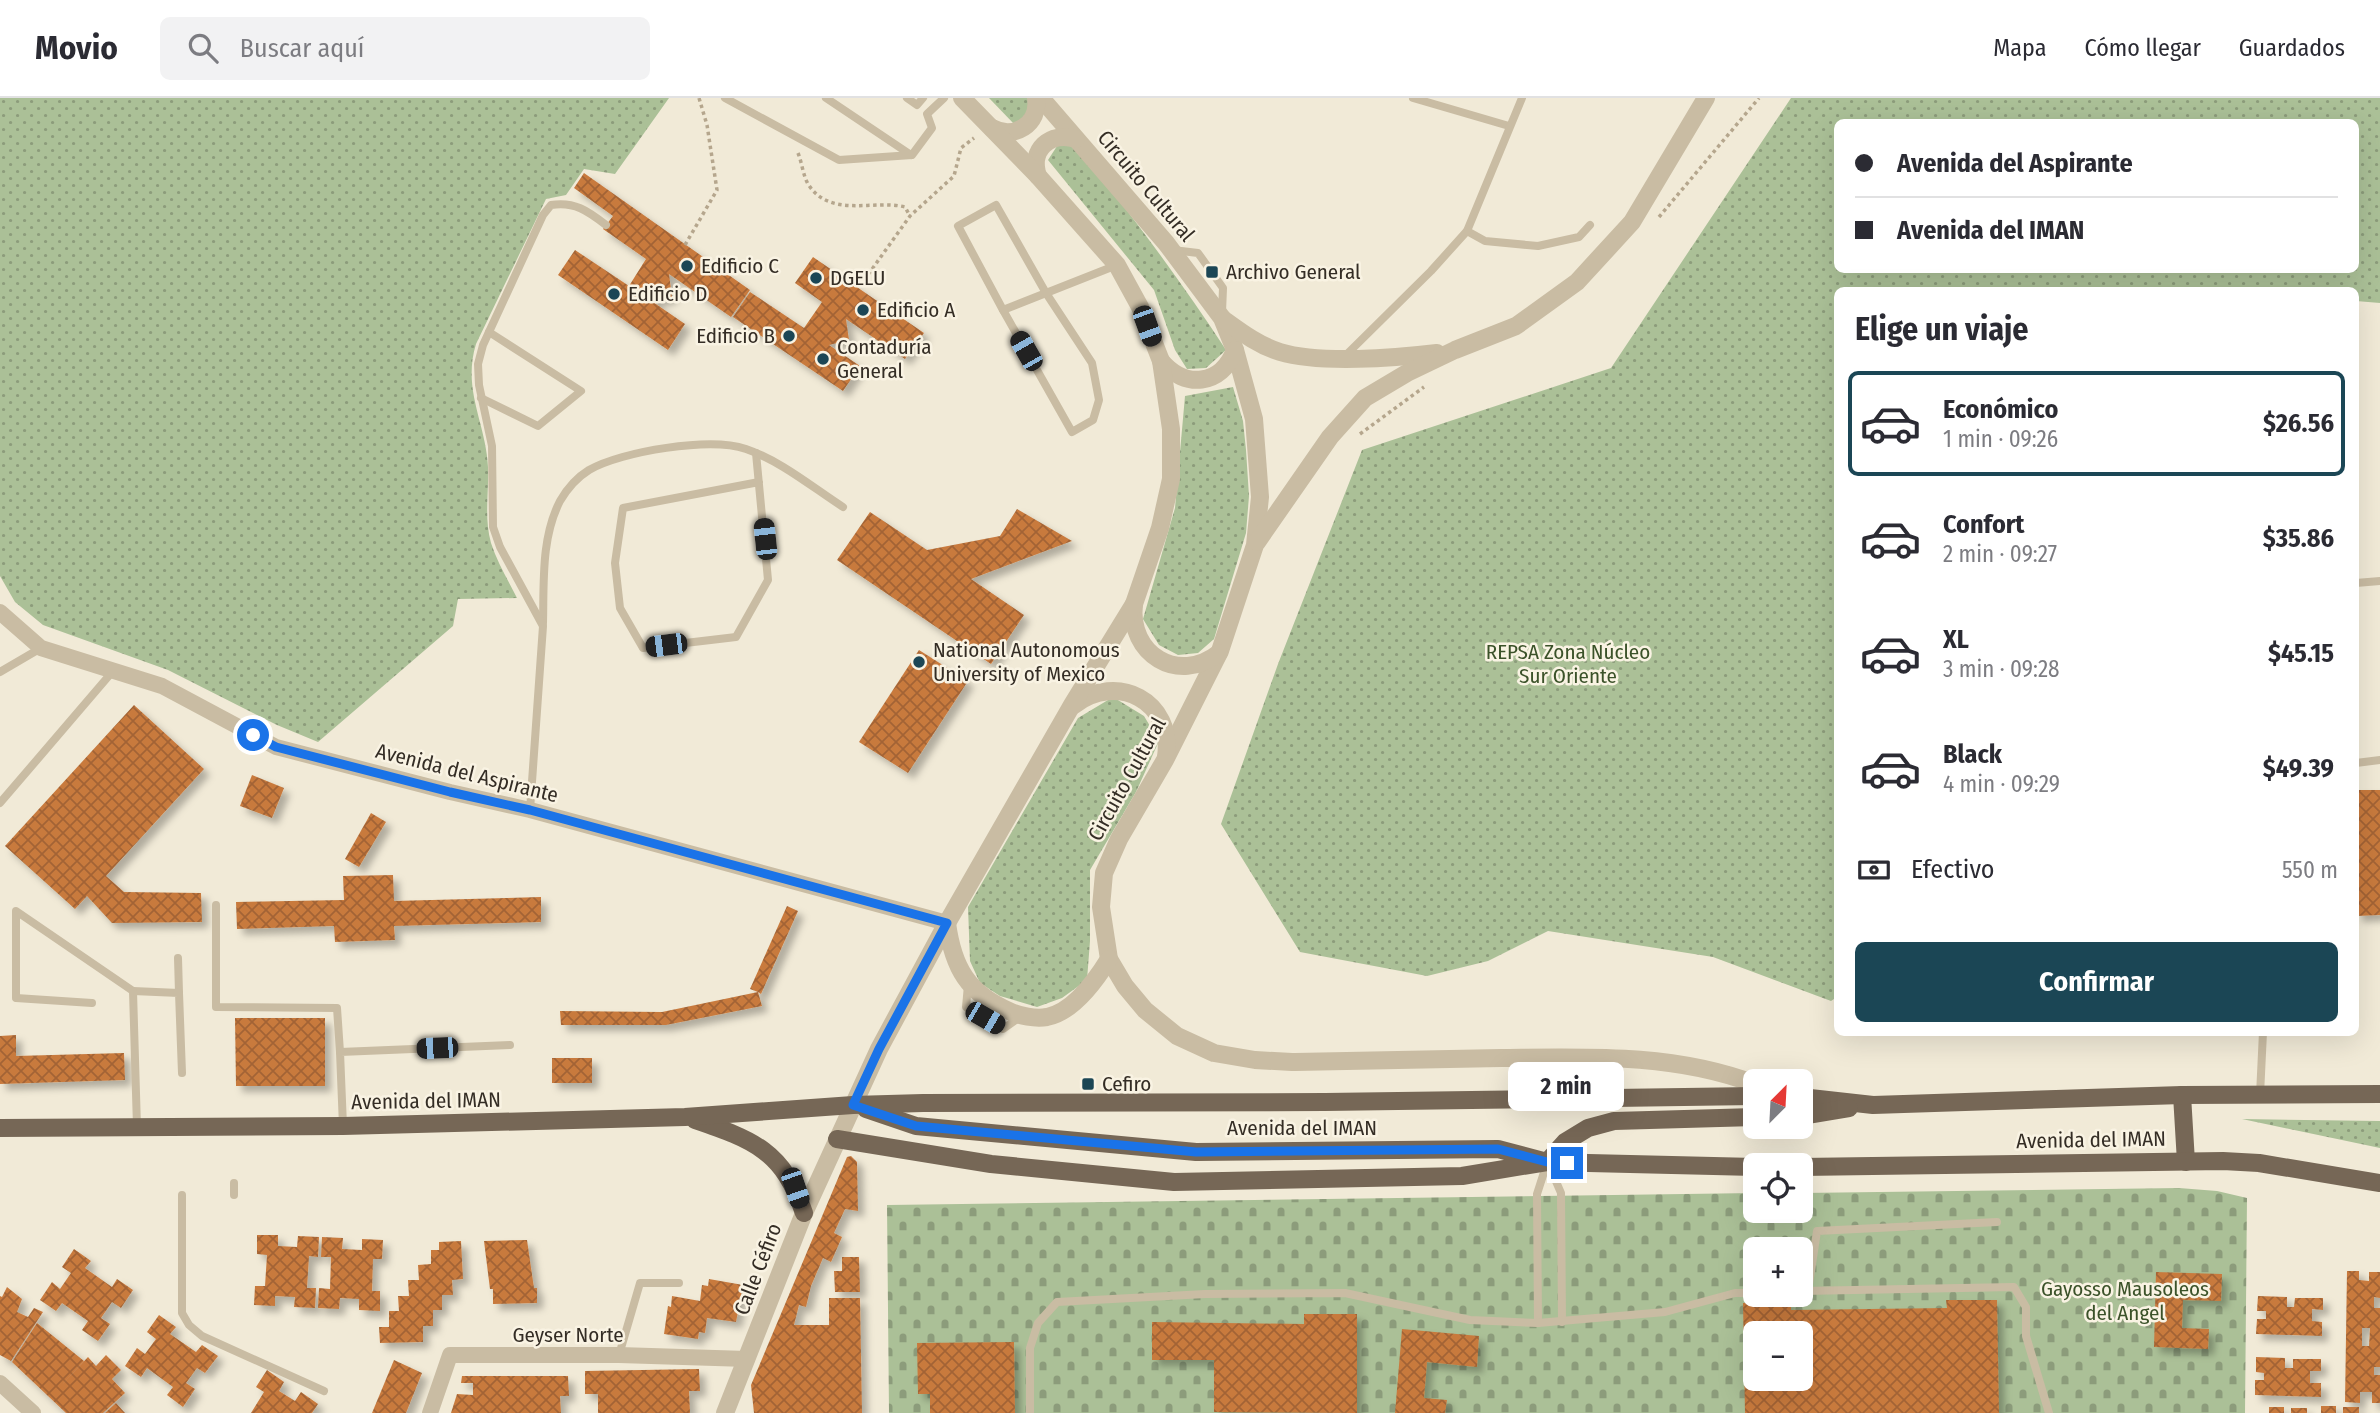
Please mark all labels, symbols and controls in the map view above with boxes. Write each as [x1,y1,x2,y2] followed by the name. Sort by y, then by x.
[160,17,650,80] search box
[35,28,118,68] text: Movio
[184,29,222,67] icon: search
[240,33,364,64] text: Buscar aquí
[1993,34,2046,62] text: Mapa
[2084,34,2201,62] text: Cómo llegar
[2239,34,2345,62] text: Guardados
[1092,125,1200,247] street label: Circuito Cultural
[1897,148,2133,179] text: Avenida del Aspirante
[1897,215,2084,246] text: Avenida del IMAN
[701,253,779,279] place label: Edificio C
[679,258,695,274] marker: Edificio C
[1226,259,1361,285] place label: Archivo General
[1204,264,1220,280] marker: Archivo General
[830,265,885,291] place label: DGELU
[808,270,824,286] marker: DGELU
[628,281,707,307] place label: Edificio D
[606,286,622,302] marker: Edificio D
[877,297,955,323] place label: Edificio A
[855,302,871,318] marker: Edificio A
[1130,303,1165,349] car
[1855,310,2028,348] text: Elige un viaje
[696,323,775,349] place label: Edificio B
[781,328,797,344] marker: Edificio B
[1007,328,1046,374] car
[837,334,932,384] place label: Contaduría General
[815,351,831,367] marker: Contaduría General
[1859,392,1922,455] icon: car
[1943,394,2058,425] text: Económico
[2263,408,2334,439] text: $26.56
[1943,425,2058,453] text: 1 min · 09:26
[1859,507,1922,570] icon: car
[1943,509,2024,540] text: Confort
[753,517,778,561] car
[2263,523,2334,554] text: $35.86
[1943,540,2057,568] text: 2 min · 09:27
[1859,622,1922,685] icon: car
[1943,624,1969,655] text: XL
[644,632,689,658] car
[933,637,1120,687] place label: National Autonomous University of Mexico
[2268,638,2334,669] text: $45.15
[1486,639,1650,689] park label: REPSA Zona Núcleo Sur Oriente
[911,654,927,670] marker: National Autonomous University of Mexico
[1943,655,2060,683] text: 3 min · 09:28
[1082,712,1172,845] street label: Circuito Cultural
[237,719,269,751] route start
[1859,737,1922,800] icon: car
[373,738,561,808] street label: Avenida del Aspirante
[1943,739,2002,770] text: Black
[2263,753,2334,784] text: $49.39
[1943,770,2060,798] text: 4 min · 09:29
[1855,851,1893,889] icon: cash
[1911,854,1995,885] text: Efectivo
[2282,856,2338,884] text: 550 m
[1855,942,2338,1022] button: Confirmar
[962,998,1009,1038] car
[416,1037,459,1059] car
[1509,1062,1625,1110] callout: 2 min
[1743,1069,1813,1139] north arrow
[1743,1069,1813,1391] map controls
[1102,1071,1151,1097] place label: Cefiro
[1541,1072,1592,1100] text: 2 min
[1080,1076,1096,1092] marker: Cefiro
[351,1087,501,1115] street label: Avenida del IMAN
[1227,1115,1377,1141] street label: Avenida del IMAN
[2016,1126,2166,1154] street label: Avenida del IMAN
[1551,1147,1583,1179] route end
[1743,1153,1813,1223] button: locate
[779,1165,812,1211] car
[729,1219,787,1319] street label: Calle Céfiro
[1743,1237,1813,1307] button: +
[2041,1276,2209,1326] park label: Gayosso Mausoleos del Angel
[1743,1321,1813,1391] button: −
[512,1322,624,1348] street label: Geyser Norte

